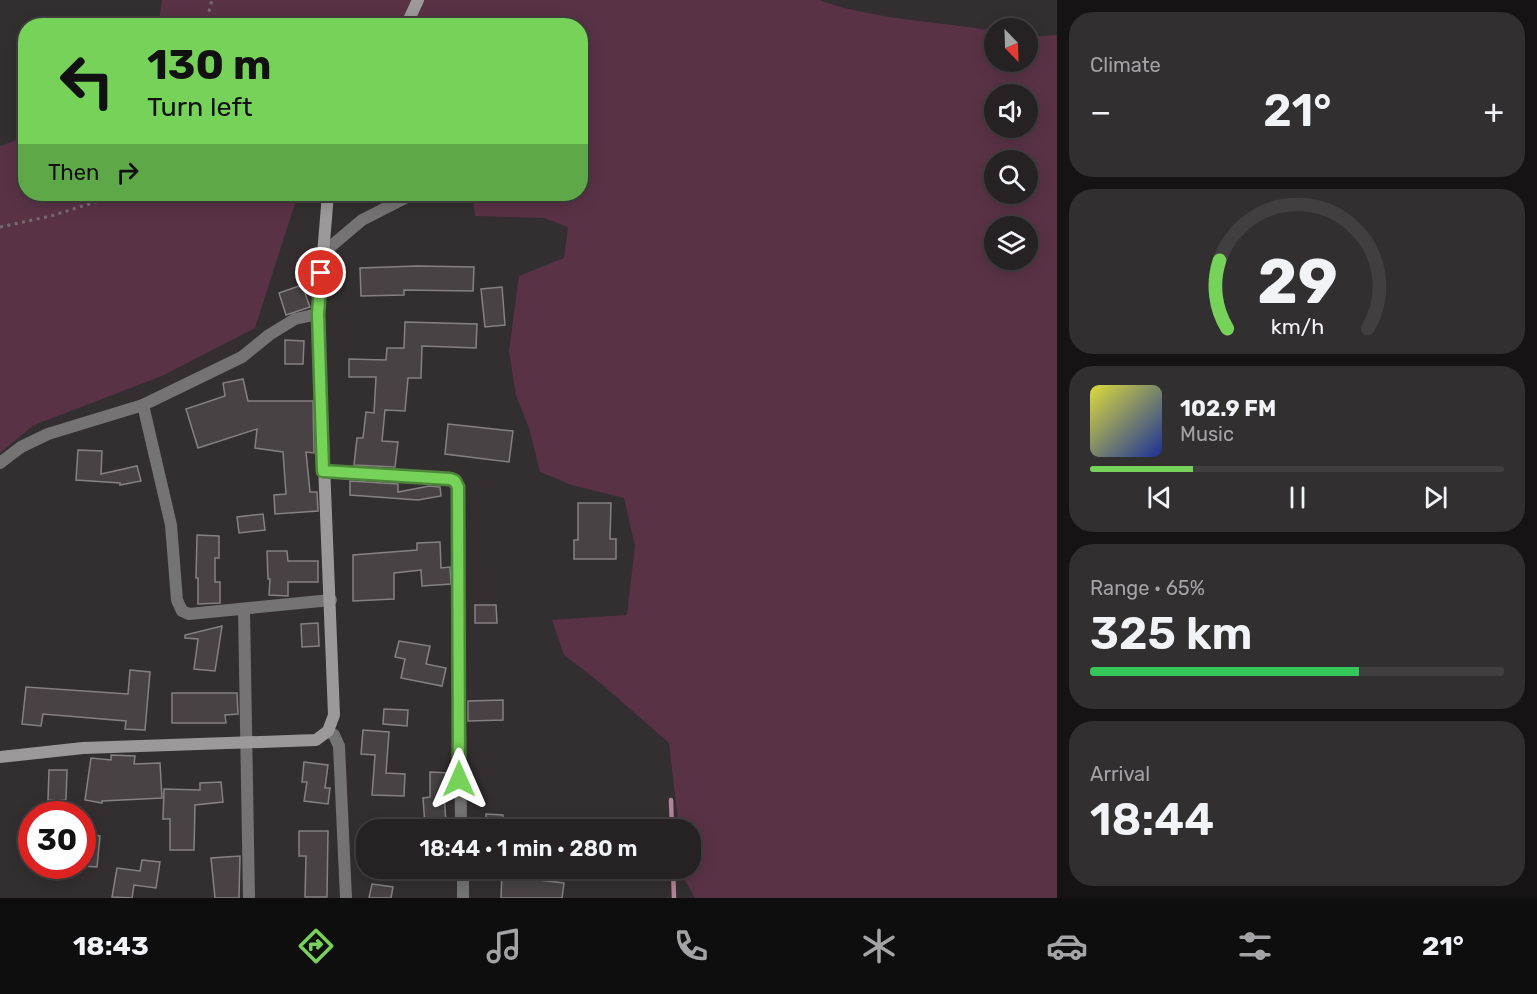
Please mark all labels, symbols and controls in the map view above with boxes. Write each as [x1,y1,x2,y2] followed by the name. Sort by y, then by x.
[984,18,1038,72] north arrow
[984,18,1038,270] map controls
[147,40,272,90] text: 130 m
[48,42,126,120] icon: left
[1090,53,1161,77] text: Climate
[984,84,1038,138] button: sound
[1263,84,1332,137] text: 21°
[147,91,252,123] text: Turn left
[1090,92,1111,131] text: −
[1483,92,1504,131] text: +
[984,150,1038,204] button: search
[111,156,144,189] icon: right
[48,159,99,186] text: Then
[984,216,1038,270] button: layers
[1257,245,1337,319] text: 29
[295,247,346,298] pin
[304,256,337,289] icon: arrive
[1270,314,1324,339] text: km/h
[1180,395,1276,422] text: 102.9 FM
[1180,422,1234,446] text: Music
[1143,481,1176,514] icon: previous
[1281,481,1314,514] icon: pause
[1419,481,1452,514] icon: next
[1090,576,1205,600] text: Range · 65%
[1090,607,1252,660] text: 325 km
[427,747,491,811] position arrow
[1090,762,1150,786] text: Arrival
[1090,793,1214,846] text: 18:44
[18,801,96,879] speed limit sign: 30
[419,835,638,862] text: 18:44 · 1 min · 280 m
[295,925,337,967] icon: directions
[483,925,525,967] icon: music
[670,925,712,967] icon: phone
[858,925,900,967] icon: climate
[1046,925,1088,967] icon: car
[1234,925,1276,967] icon: filters
[73,930,149,962] text: 18:43
[1422,930,1464,962] text: 21°

